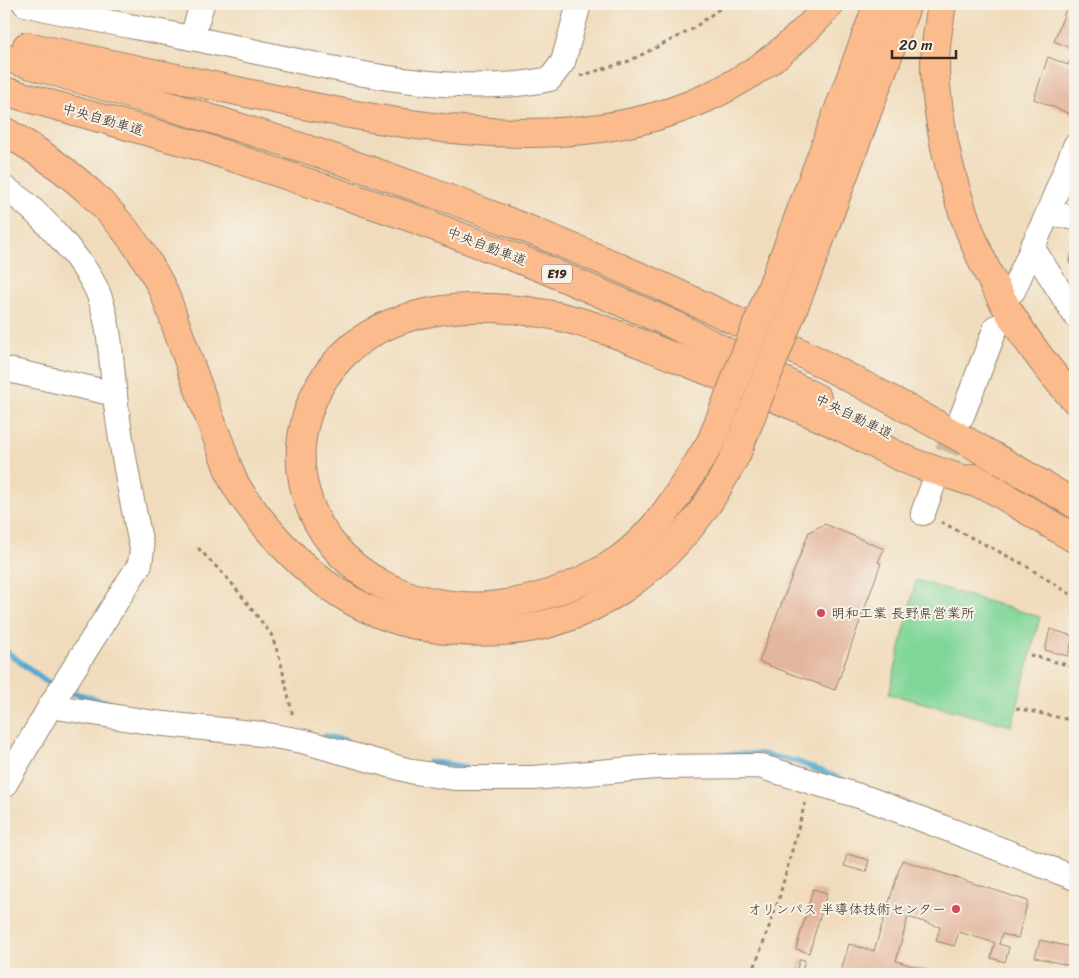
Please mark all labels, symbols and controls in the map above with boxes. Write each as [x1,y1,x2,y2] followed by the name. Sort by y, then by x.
[892,28,955,60] scale bar
[899,32,933,58] text: 20 m
[59,96,147,143] street label: 中央自動車道
[443,220,531,273] street label: 中央自動車道
[542,264,572,284] road number: E19
[811,387,897,446] street label: 中央自動車道
[831,601,975,626] place label: 明和工業 長野県営業所
[815,607,827,619] marker: 明和工業 長野県営業所
[747,897,946,922] place label: オリンパス 半導体技術センター
[950,903,962,915] marker: オリンパス 半導体技術センター

